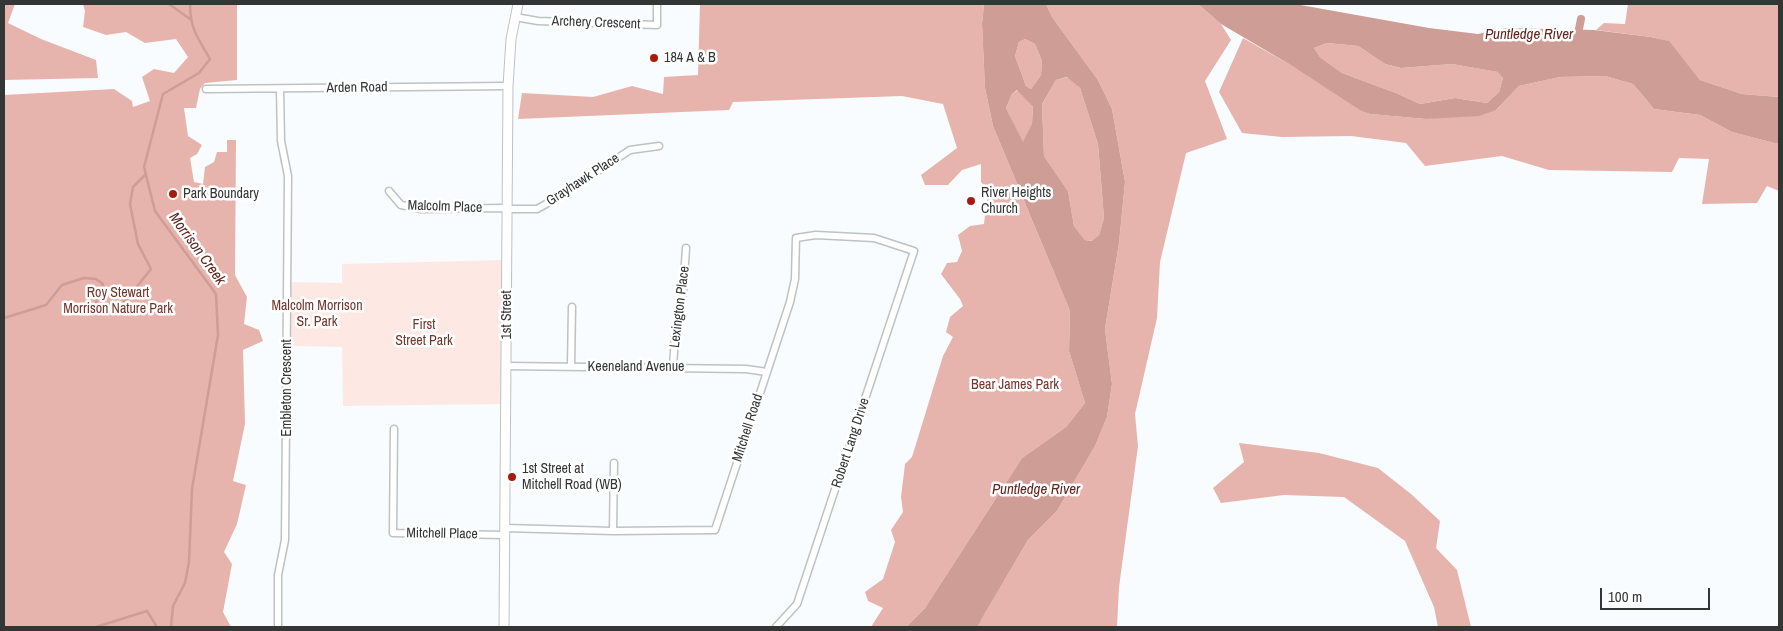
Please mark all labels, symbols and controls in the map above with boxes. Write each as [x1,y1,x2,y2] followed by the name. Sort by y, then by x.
[551,13,641,33] street label: Archery Crescent
[1485,26,1573,44] water label: Puntledge River
[664,50,716,66] place label: 184 A & B
[648,52,660,64] marker: 184 A & B
[326,79,388,97] street label: Arden Road
[543,150,623,210] street label: Grayhawk Place
[981,185,1051,218] place label: River Heights Church
[183,186,259,202] place label: Park Boundary
[167,188,179,200] marker: Park Boundary
[965,195,977,207] marker: River Heights Church
[407,197,483,217] street label: Malcolm Place
[165,209,229,289] water label: Morrison Creek
[667,265,693,349] street label: Lexington Place
[63,285,173,318] park label: Roy Stewart Morrison Nature Park
[499,290,515,340] street label: 1st Street
[271,298,363,331] park label: Malcolm Morrison Sr. Park
[395,317,453,350] park label: First Street Park
[279,339,295,437] street label: Embleton Crescent
[588,359,684,375] street label: Keeneland Avenue
[971,377,1059,393] park label: Bear James Park
[729,392,767,464] street label: Mitchell Road
[829,396,873,490] street label: Robert Lang Drive
[522,461,622,494] place label: 1st Street at Mitchell Road (WB)
[506,471,518,483] marker: 1st Street at Mitchell Road (WB)
[992,481,1080,499] water label: Puntledge River
[406,525,478,543] street label: Mitchell Place
[1603,578,1713,610] scale bar
[1608,586,1642,607] text: 100 m

